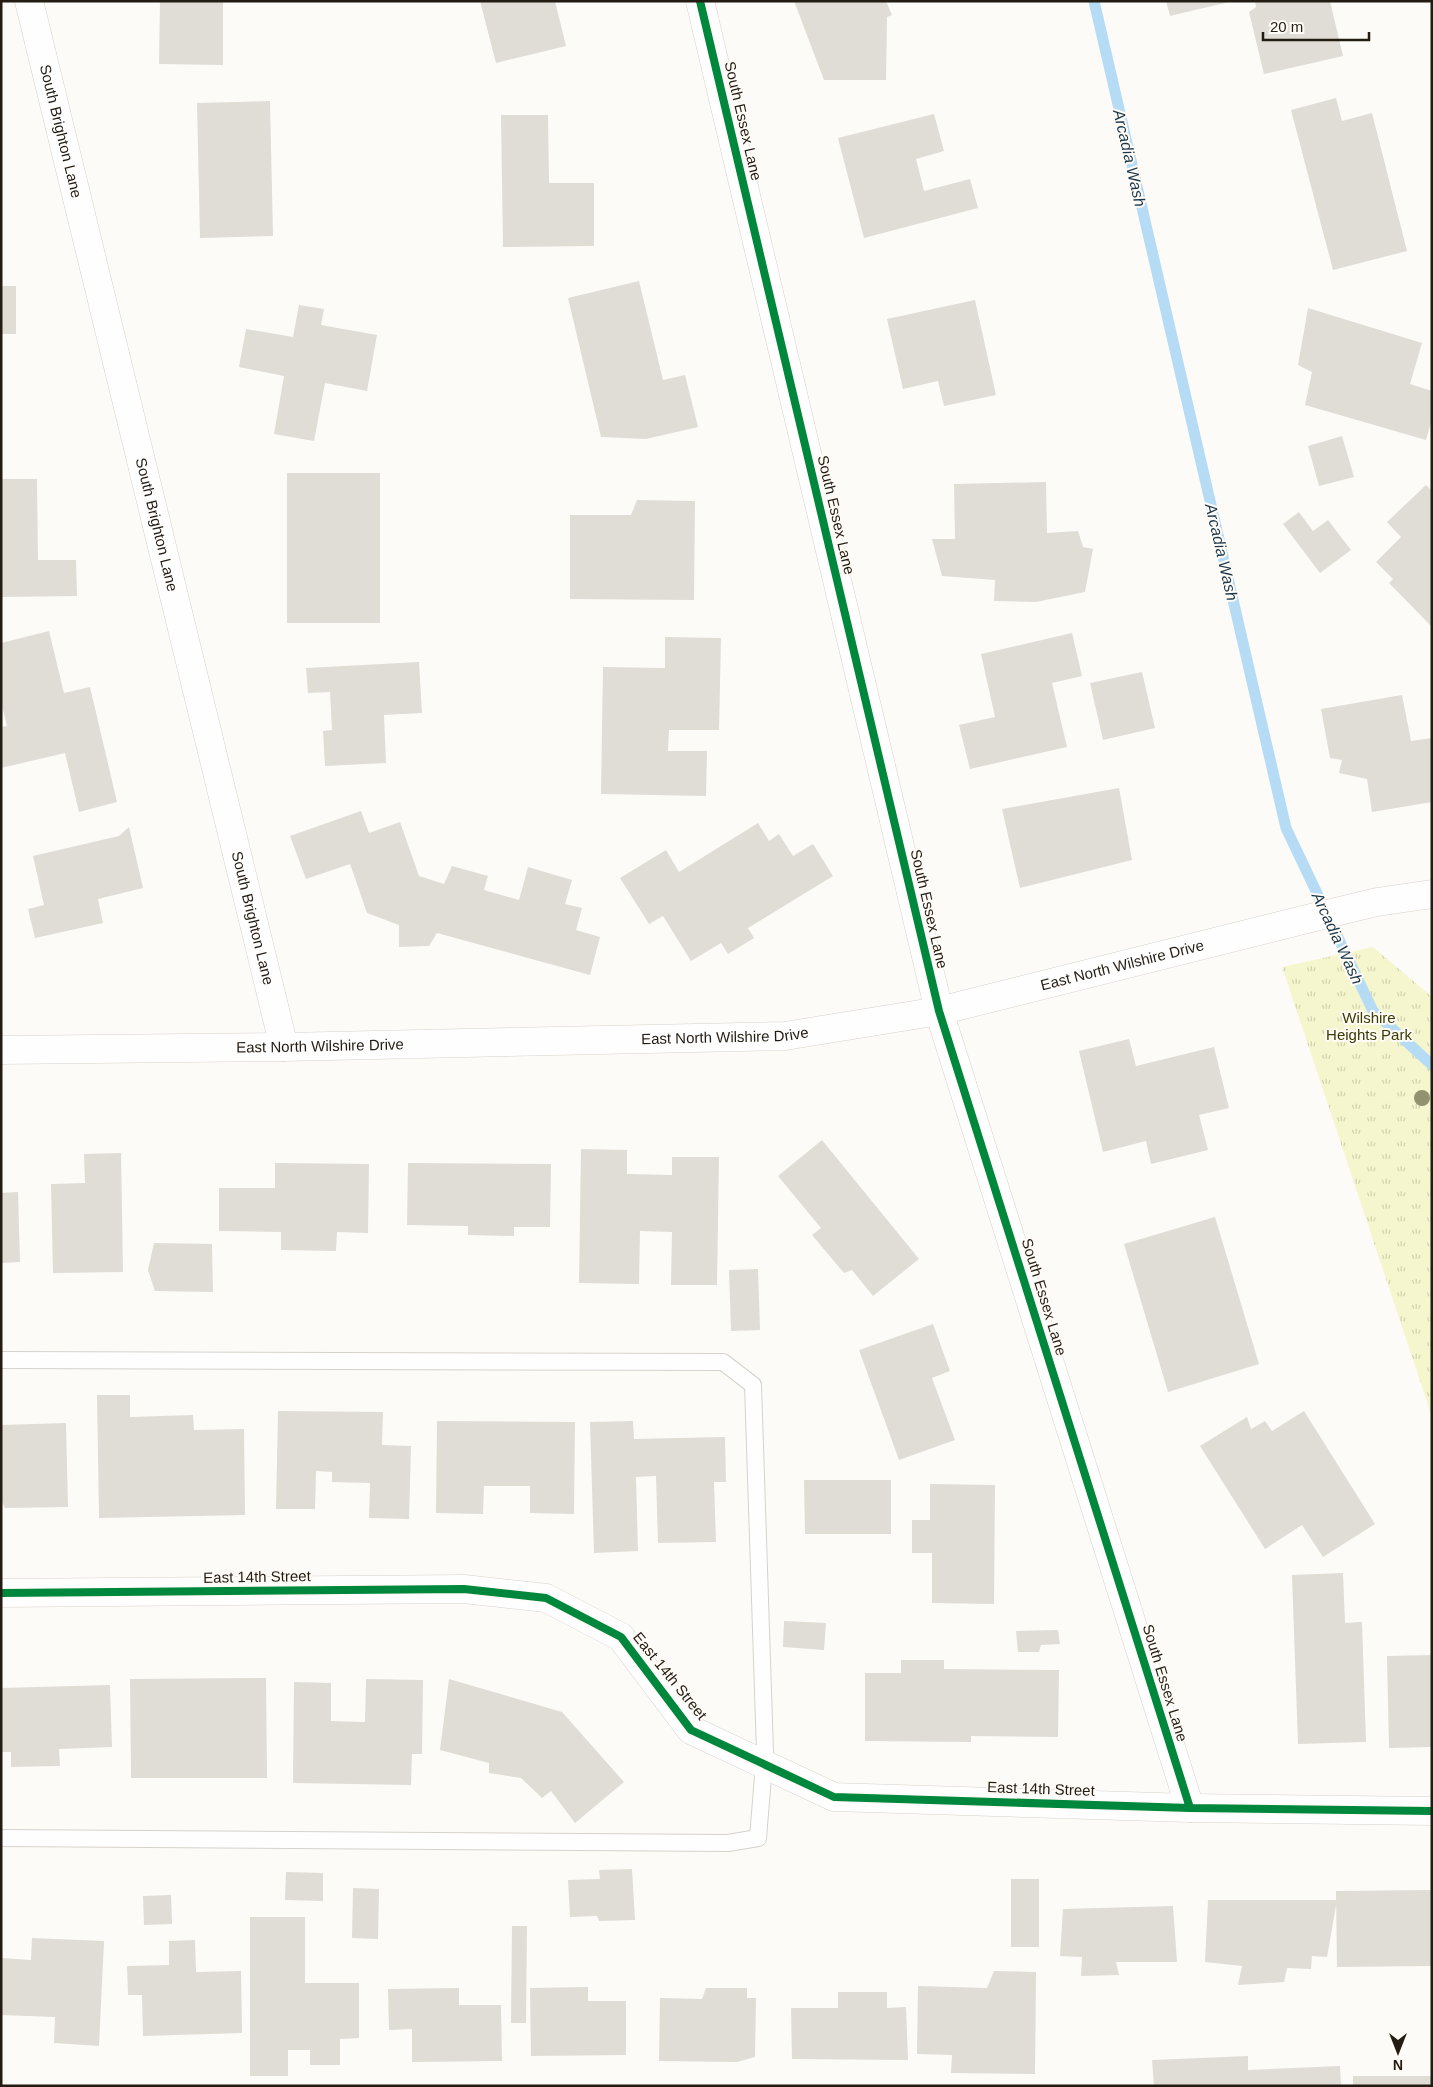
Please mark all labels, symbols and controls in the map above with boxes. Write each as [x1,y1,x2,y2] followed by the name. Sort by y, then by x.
[1263,10,1369,42] scale bar
[1270,18,1303,35] text: 20 m
[722,60,765,182] street label: South Essex Lane
[37,63,86,200] street label: South Brighton Lane
[1110,107,1149,208] water label: Arcadia Wash
[815,454,858,576] street label: South Essex Lane
[133,456,182,593] street label: South Brighton Lane
[1202,501,1241,602] water label: Arcadia Wash
[908,848,951,970] street label: South Essex Lane
[229,850,278,987] street label: South Brighton Lane
[1308,889,1366,987] water label: Arcadia Wash
[1039,936,1205,993] street label: East North Wilshire Drive
[1326,1009,1412,1043] park label: Wilshire Heights Park
[641,1023,810,1047] street label: East North Wilshire Drive
[236,1035,404,1056] street label: East North Wilshire Drive
[1019,1236,1070,1358] street label: South Essex Lane
[203,1567,312,1586] street label: East 14th Street
[1140,1622,1191,1744] street label: South Essex Lane
[630,1629,711,1723] street label: East 14th Street
[987,1778,1096,1799] street label: East 14th Street
[1373,2027,1423,2077] north arrow
[1393,2057,1403,2073] text: N

